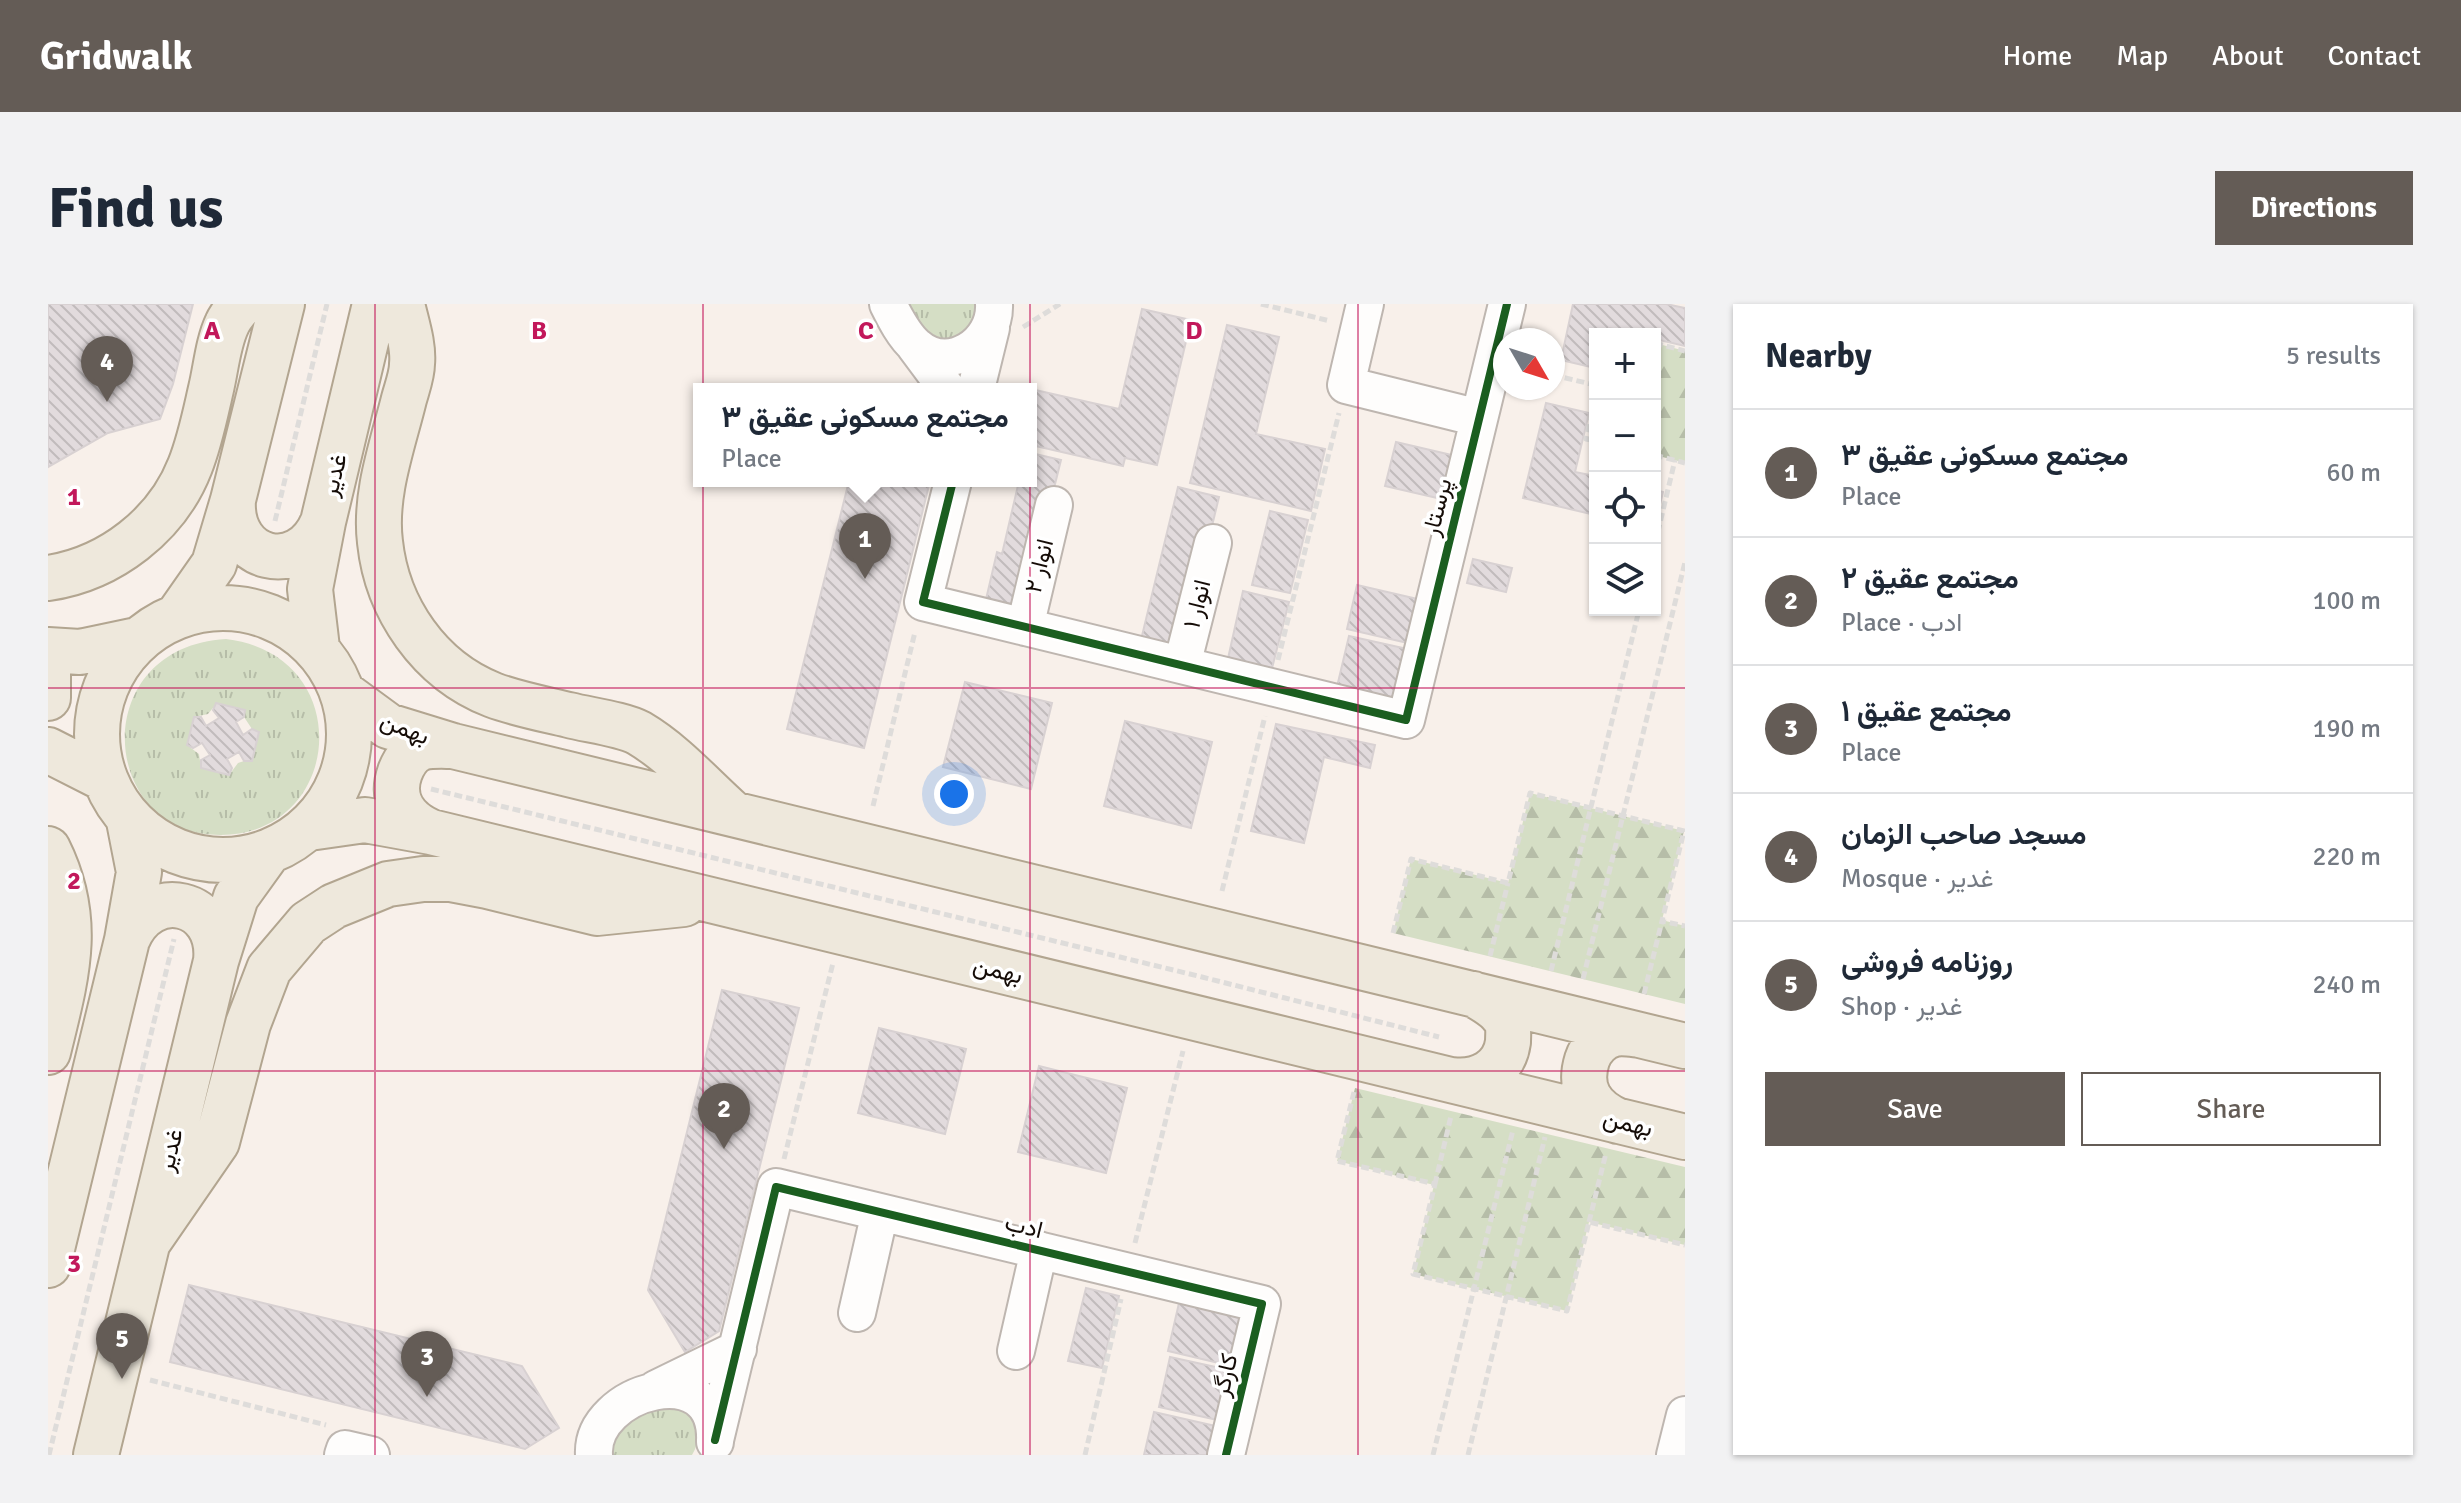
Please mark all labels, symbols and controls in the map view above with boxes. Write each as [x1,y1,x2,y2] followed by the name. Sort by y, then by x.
[40,33,192,80] text: Gridwalk
[2003,39,2072,73] text: Home
[2116,39,2168,73] text: Map
[2212,39,2284,73] text: About
[2328,39,2421,73] text: Contact
[2215,171,2413,245] button: Directions
[48,174,223,243] text: Find us
[204,315,221,347] text: A
[531,315,547,347] text: B
[858,315,874,347] text: C
[1185,315,1203,347] text: D
[1493,328,1565,400] north arrow
[1589,328,1661,616] map controls
[1589,328,1661,400] button: +
[1765,335,1872,377] text: Nearby
[81,336,133,402] pin: 4
[2286,340,2381,372] text: 5 results
[693,383,1037,487] popup
[721,399,1009,436] text: مجتمع مسکونی عقیق ۳
[1589,400,1661,472] button: −
[1841,437,2128,474] text: مجتمع مسکونی عقیق ۳
[721,443,782,475] text: Place
[314,451,354,500] street label: غدیر
[1784,457,1798,489] text: 1
[2326,457,2381,489] text: 60 m
[1589,472,1661,544] button: locate
[1415,475,1460,540] street label: پرستار
[67,481,81,513] text: 1
[1841,481,1902,513] text: Place
[839,513,891,579] pin: 1
[1018,536,1060,596] street label: انوار ۲
[1589,544,1661,616] button: layers
[1841,560,2019,597] text: مجتمع عقیق ۲
[1177,577,1217,631] street label: انوار ۱
[1784,585,1798,617] text: 2
[2312,585,2381,617] text: 100 m
[1841,607,1962,639] text: Place · ادب
[1841,693,2012,730] text: مجتمع عقیق ۱
[376,705,434,751] street label: بهمن
[1784,713,1798,745] text: 3
[2312,713,2381,745] text: 190 m
[1841,737,1902,769] text: Place
[934,774,974,814] your location
[1841,816,2087,853] text: مسجد صاحب الزمان
[1784,841,1798,873] text: 4
[2312,841,2381,873] text: 220 m
[1841,863,1994,895] text: Mosque · غدیر
[67,865,81,897] text: 2
[1841,944,2013,981] text: روزنامه فروشی
[970,949,1026,991] street label: بهمن
[1784,969,1798,1001] text: 5
[2312,969,2381,1001] text: 240 m
[1841,991,1963,1023] text: Shop · غدیر
[1765,1072,2065,1146] button: Save
[2081,1072,2381,1146] button: Share
[698,1083,750,1149] pin: 2
[1600,1102,1656,1144] street label: بهمن
[150,1126,190,1175] street label: غدیر
[1002,1207,1046,1245] street label: ادب
[67,1248,81,1280] text: 3
[96,1313,148,1379] pin: 5
[401,1331,453,1397] pin: 3
[1205,1351,1244,1400] street label: کارگر

